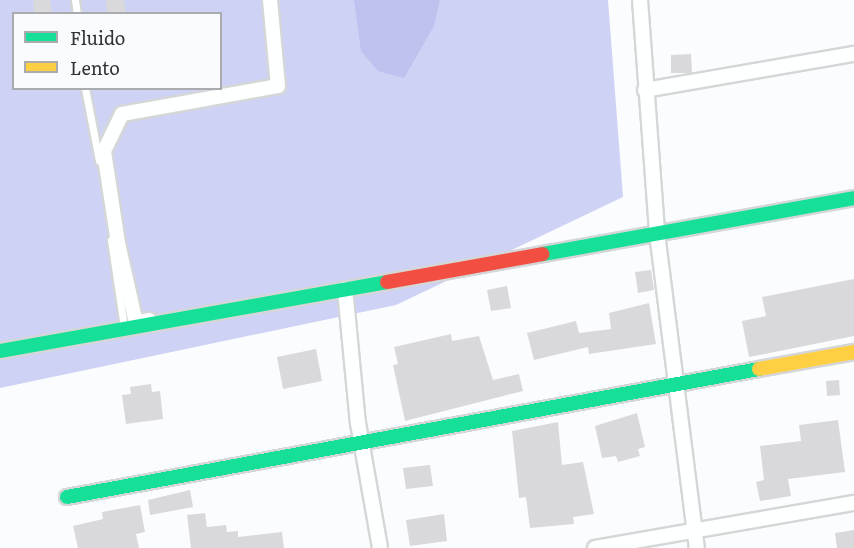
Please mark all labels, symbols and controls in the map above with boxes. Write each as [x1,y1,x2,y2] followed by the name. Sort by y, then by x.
[12,12,222,90] legend
[70,24,125,51] text: Fluido
[70,54,120,81] text: Lento

